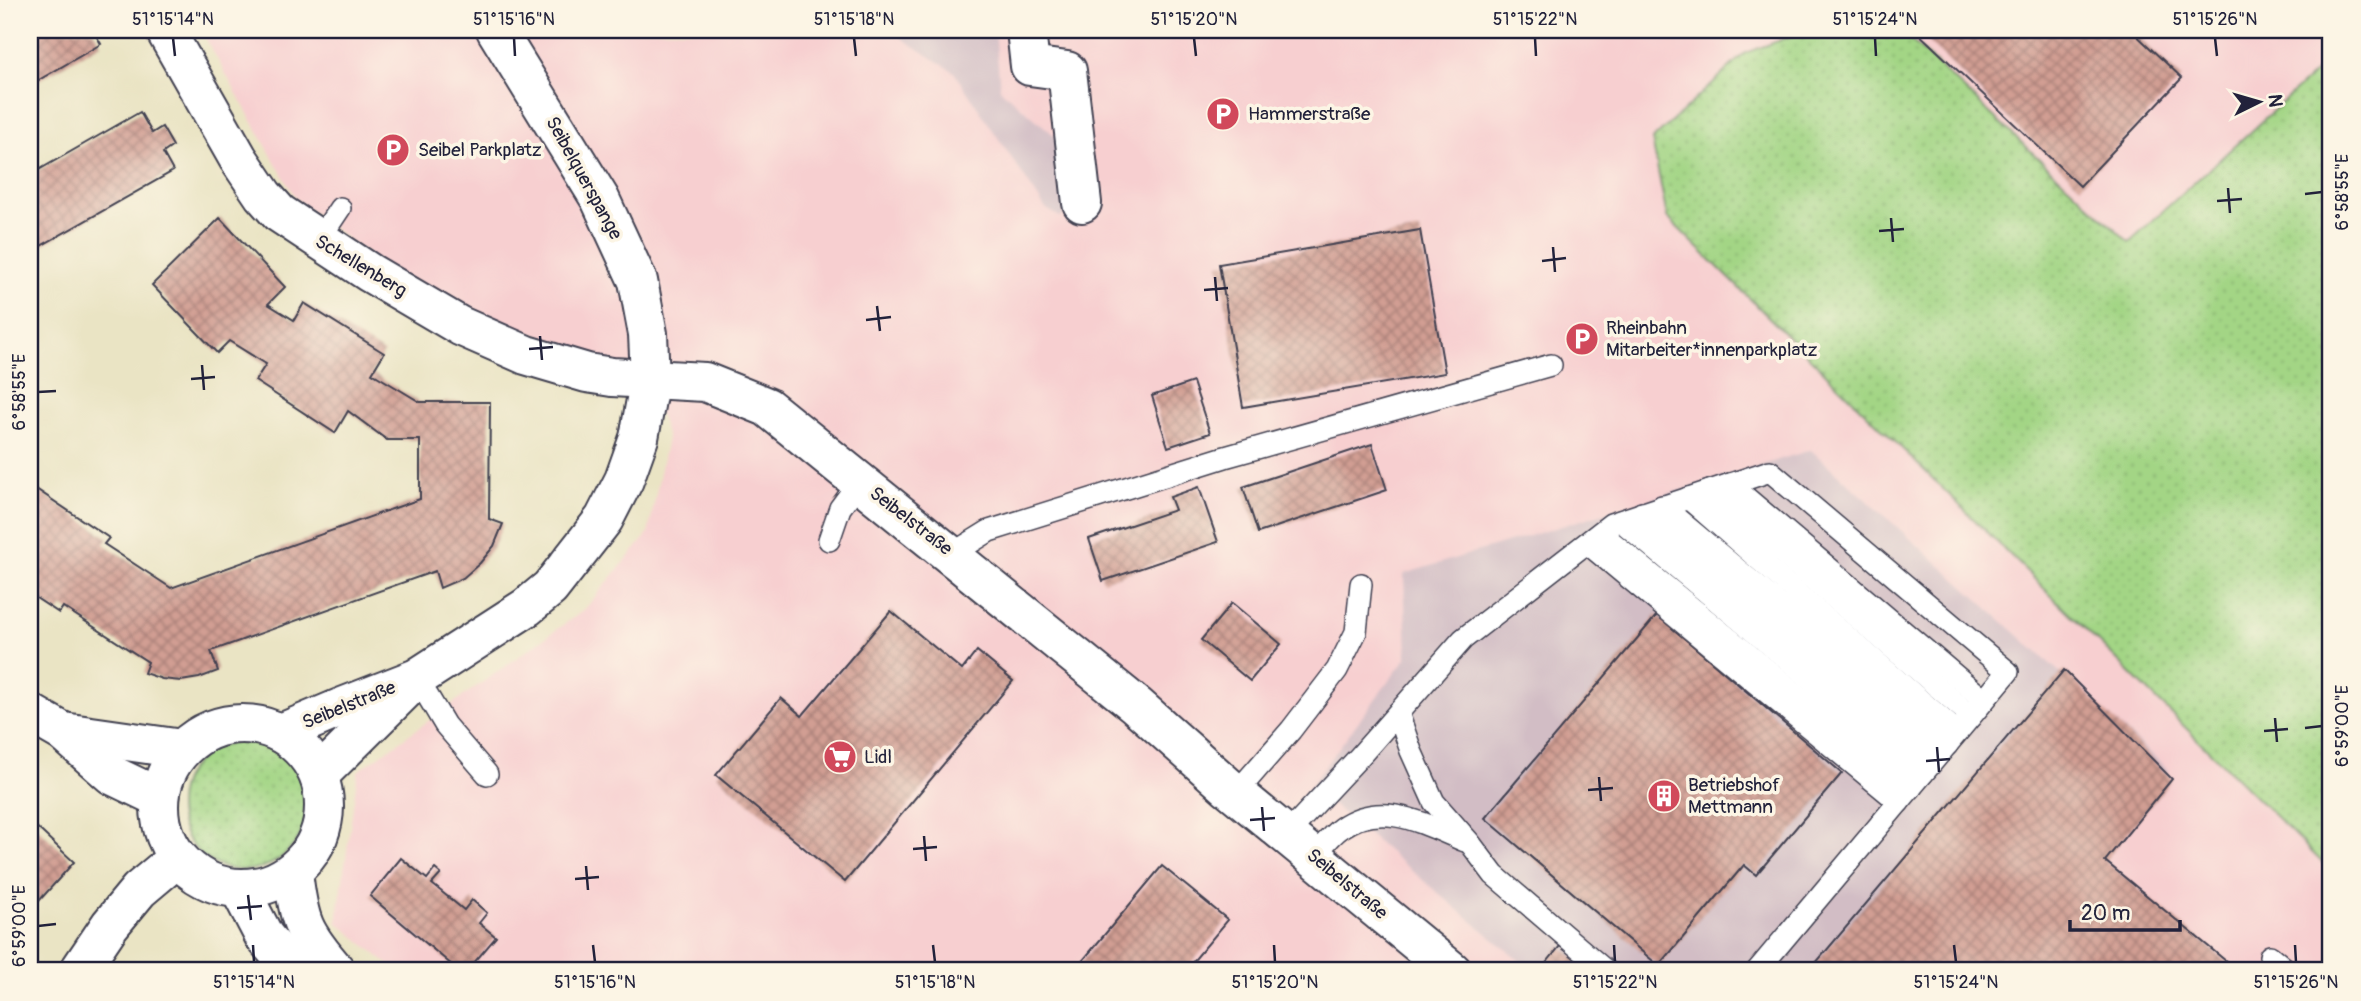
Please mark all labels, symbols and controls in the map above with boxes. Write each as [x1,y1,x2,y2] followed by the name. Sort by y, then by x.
[132,8,214,31] text: 51°15'14"N
[473,8,555,31] text: 51°15'16"N
[814,8,894,31] text: 51°15'18"N
[1151,8,1237,31] text: 51°15'20"N
[1493,8,1577,31] text: 51°15'22"N
[1832,8,1918,31] text: 51°15'24"N
[2172,8,2258,31] text: 51°15'26"N
[2224,66,2294,136] north arrow
[2262,93,2287,108] text: N
[1204,95,1242,133] parking icon: Hammerstraße
[1248,102,1371,126] place label: Hammerstraße
[540,112,628,244] street label: Seibelquerspange
[374,131,412,169] parking icon: Seibel Parkplatz
[418,138,542,162] place label: Seibel Parkplatz
[2331,154,2354,230] text: 6°58'55"E
[311,229,411,303] street label: Schellenberg
[1606,316,1817,362] place label: Rheinbahn Mitarbeiter*innenparkplatz
[1563,320,1601,358] parking icon: Rheinbahn Mitarbeiter*innenparkplatz
[8,354,31,430] text: 6°58'55"E
[865,481,958,561] street label: Seibelstraße
[299,675,400,735] street label: Seibelstraße
[2331,685,2354,767] text: 6°59'00"E
[821,738,859,776] supermarket icon: Lidl
[864,745,892,769] place label: Lidl
[1688,773,1780,819] place label: Betriebshof Mettmann
[1645,777,1683,815] building icon: Betriebshof Mettmann
[1302,843,1393,925] street label: Seibelstraße
[8,885,31,967] text: 6°59'00"E
[2070,889,2181,933] scale bar
[2081,900,2130,927] text: 20 m
[213,971,295,994] text: 51°15'14"N
[554,971,636,994] text: 51°15'16"N
[895,971,975,994] text: 51°15'18"N
[1232,971,1318,994] text: 51°15'20"N
[1573,971,1657,994] text: 51°15'22"N
[1913,971,1999,994] text: 51°15'24"N
[2253,971,2339,994] text: 51°15'26"N

